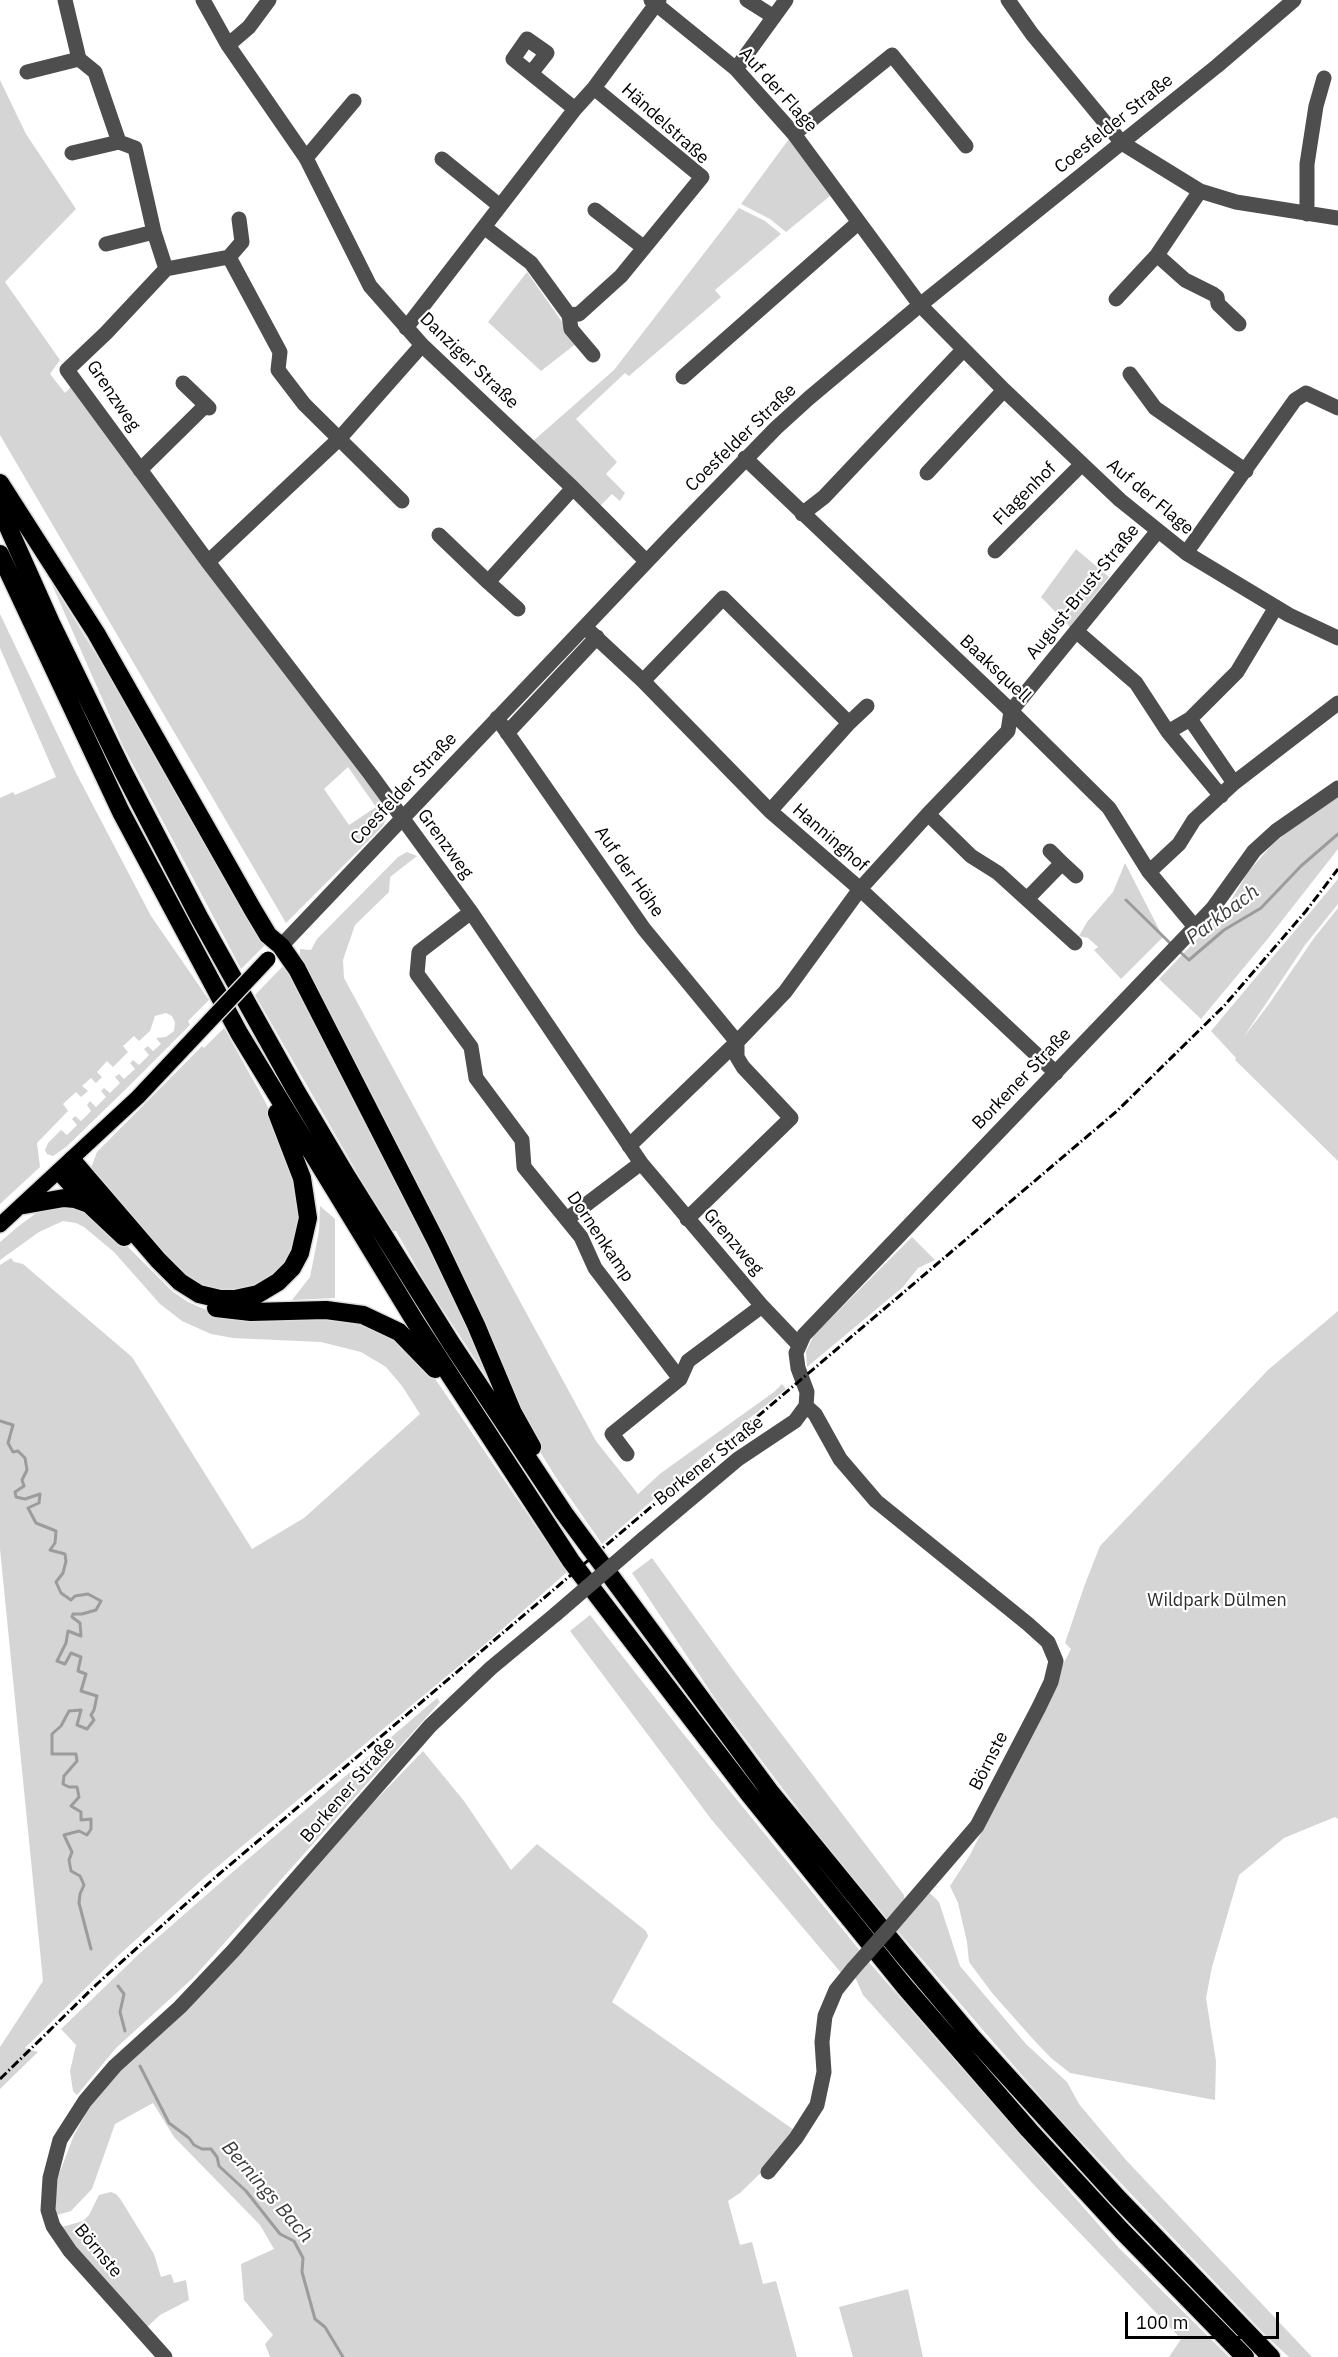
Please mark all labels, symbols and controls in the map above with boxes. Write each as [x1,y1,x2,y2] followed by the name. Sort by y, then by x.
[734,43,822,137] street label: Auf der Flage
[1051,70,1177,178] street label: Coesfelder Straße
[617,79,713,169] street label: Händelstraße
[415,308,523,414] street label: Danziger Straße
[82,357,144,435] street label: Grenzweg
[681,380,801,496] street label: Coesfelder Straße
[1102,454,1198,540] street label: Auf der Flage
[989,458,1061,530] street label: Flagenhof
[1022,520,1144,664] street label: August-Brust-Straße
[955,631,1035,707] street label: Baaksquell
[346,728,462,850] street label: Coesfelder Straße
[788,799,872,877] street label: Hanninghof
[413,805,477,883] street label: Grenzweg
[590,822,668,922] street label: Auf der Höhe
[1182,880,1264,950] water label: Parkbach
[968,1024,1076,1134] street label: Borkener Straße
[562,1188,638,1286] street label: Dornenkamp
[698,1204,768,1280] street label: Grenzweg
[650,1412,768,1510] street label: Borkener Straße
[1147,1590,1287,1612] park label: Wildpark Dülmen
[965,1728,1013,1794] street label: Börnste
[296,1733,400,1847] street label: Borkener Straße
[216,2136,318,2248] water label: Bernings Bach
[69,2220,127,2282] street label: Börnste
[1128,2300,1282,2338] scale bar
[1136,2311,1188,2334] text: 100 m

